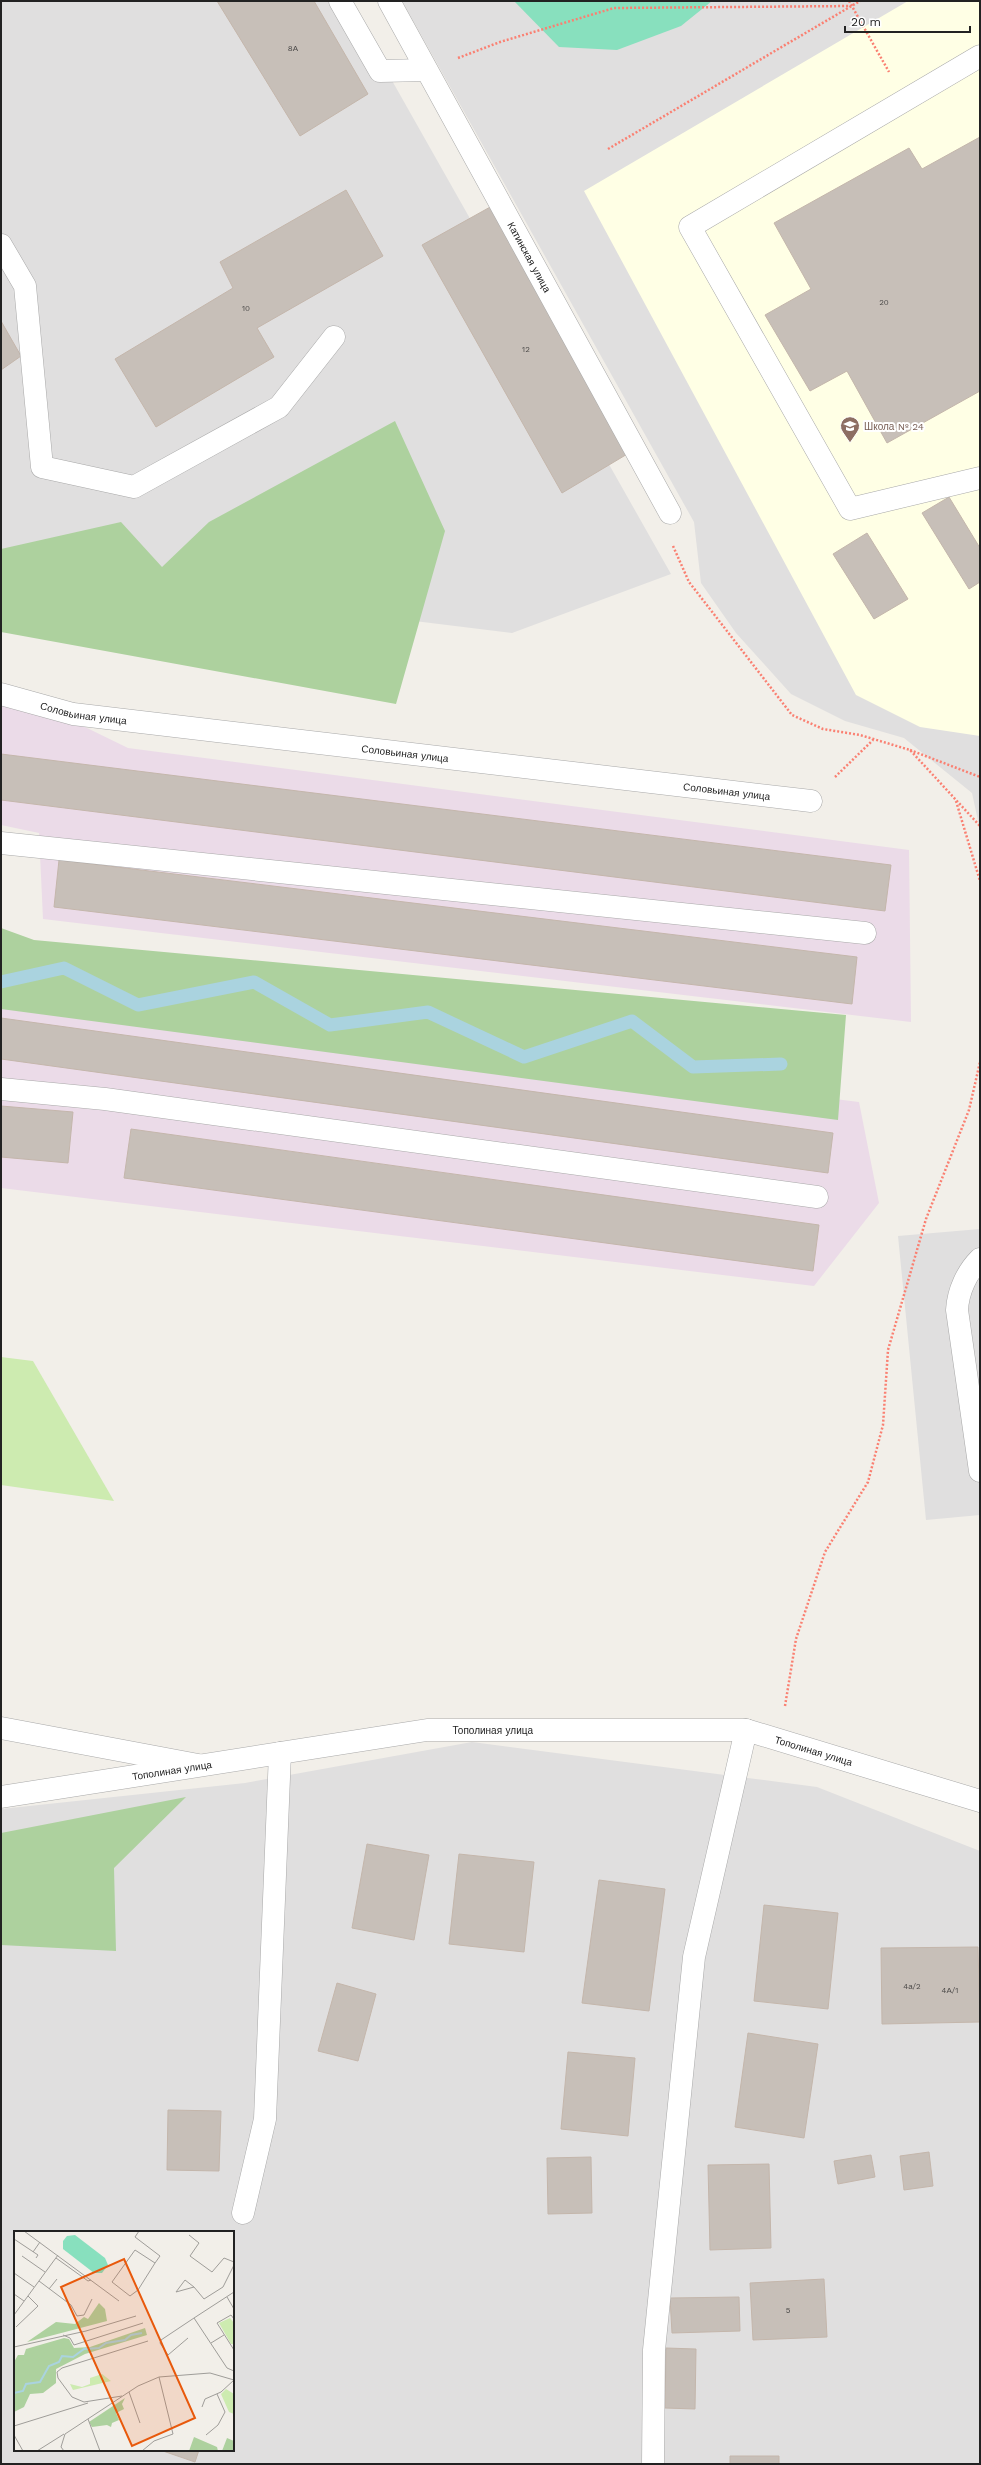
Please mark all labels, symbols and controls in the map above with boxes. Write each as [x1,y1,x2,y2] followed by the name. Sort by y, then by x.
[845,8,970,34] scale bar
[851,15,881,29] text: 20 m
[288,44,299,53] house number: 8А
[505,220,553,295] street label: Катинская улица
[879,298,889,307] house number: 20
[242,304,250,313] house number: 10
[522,345,530,354] house number: 12
[839,415,861,443] school or university icon: Школа № 24
[864,421,924,432] place label: Школа № 24
[39,700,128,726] street label: Соловьиная улица
[361,743,450,764] street label: Соловьиная улица
[683,781,771,802] street label: Соловьиная улица
[452,1725,533,1736] street label: Тополиная улица
[773,1734,854,1768] street label: Тополиная улица
[131,1759,213,1782] street label: Тополиная улица
[903,1982,921,1991] house number: 4а/2
[942,1986,958,1995] house number: 4А/1
[14,2231,234,2451] inset map
[786,2306,791,2315] house number: 5

